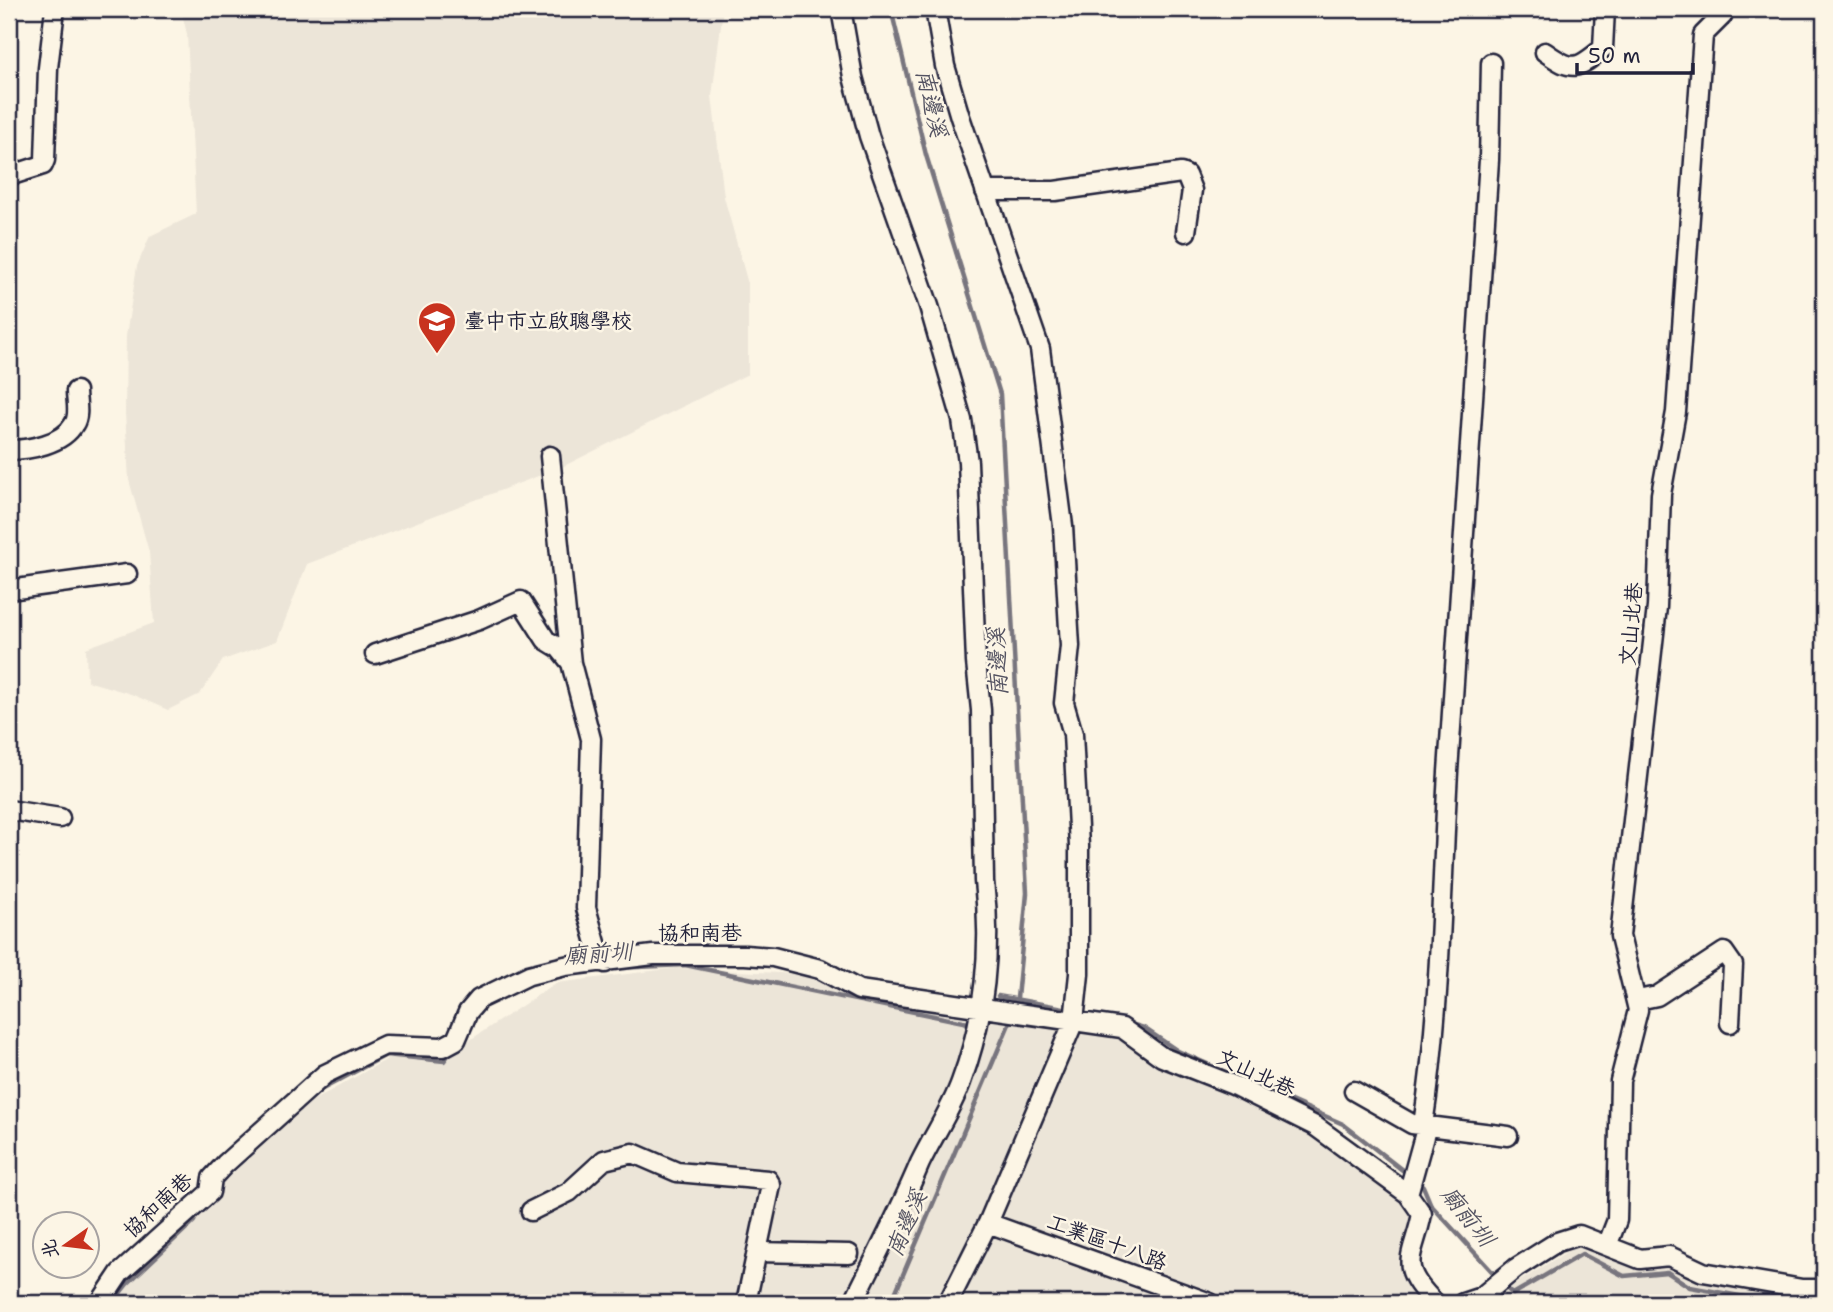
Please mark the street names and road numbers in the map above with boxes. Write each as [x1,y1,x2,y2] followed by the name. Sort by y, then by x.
[1613,581,1649,667] street label: 文山北巷
[658,919,742,947] street label: 協和南巷
[1212,1043,1300,1103] street label: 文山北巷
[118,1166,198,1244] street label: 協和南巷
[1043,1207,1171,1277] street label: 工業區十八路

